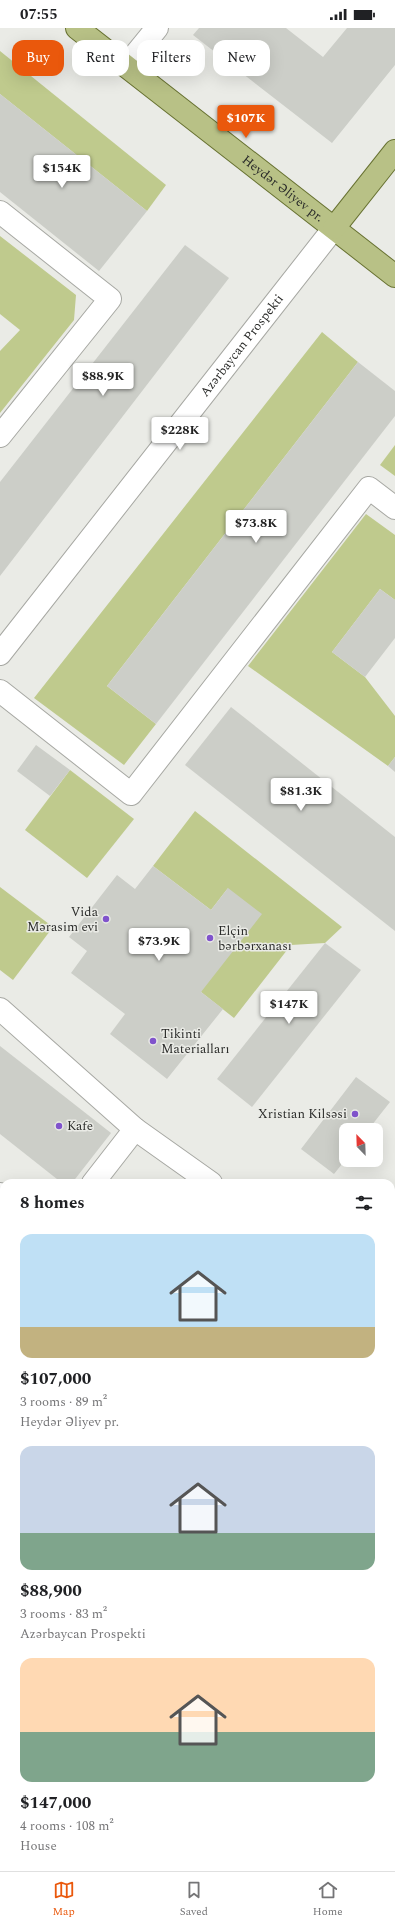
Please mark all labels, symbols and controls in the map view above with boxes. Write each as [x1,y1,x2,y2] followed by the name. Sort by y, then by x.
[20,3,58,26] text: 07:55
[12,40,64,76] chip: Buy
[72,40,129,76] chip: Rent
[137,40,205,76] chip: Filters
[213,40,270,76] chip: New
[218,105,274,139] pin: $107K
[226,108,266,128] text: $107K
[238,150,328,227] street label: Heydər Əliyev pr.
[34,155,90,189] pin: $154K
[42,158,82,178] text: $154K
[195,290,289,401] street label: Azərbaycan Prospekti
[70,363,136,397] pin: $88.9K
[82,366,124,386] text: $88.9K
[152,417,208,451] pin: $228K
[160,420,200,440] text: $228K
[223,510,289,544] pin: $73.8K
[235,513,277,533] text: $73.8K
[268,778,334,812] pin: $81.3K
[280,781,322,801] text: $81.3K
[27,902,99,937] place label: Vida Mərasim evi
[101,914,111,924] marker: Vida Mərasim evi
[218,921,292,956] place label: Elçin bərbərxanası
[126,928,192,962] pin: $73.9K
[138,931,180,951] text: $73.9K
[205,933,215,943] marker: Elçin bərbərxanası
[261,991,317,1025] pin: $147K
[269,994,309,1014] text: $147K
[161,1024,229,1059] place label: Tikinti Materialları
[148,1036,158,1046] marker: Tikinti Materialları
[258,1104,347,1124] place label: Xristian Kilsəsi
[350,1109,360,1119] marker: Xristian Kilsəsi
[67,1116,93,1136] place label: Kafe
[54,1121,64,1131] marker: Kafe
[339,1123,383,1167] north arrow
[339,1123,383,1167] map controls
[20,1190,85,1216] text: 8 homes
[353,1192,375,1214] icon: filters
[162,1260,234,1332] icon: home
[20,1366,91,1392] text: $107,000
[20,1392,107,1412] text: 3 rooms · 89 m²
[20,1412,119,1432] text: Heydər Əliyev pr.
[162,1472,234,1544] icon: home
[20,1578,82,1604] text: $88,900
[20,1604,107,1624] text: 3 rooms · 83 m²
[20,1624,146,1644] text: Azərbaycan Prospekti
[162,1684,234,1756] icon: home
[20,1790,91,1816] text: $147,000
[20,1816,114,1836] text: 4 rooms · 108 m²
[20,1836,57,1856] text: House
[52,1879,75,1920] tab: Map
[180,1879,208,1920] tab: Saved
[313,1879,342,1920] tab: Home

